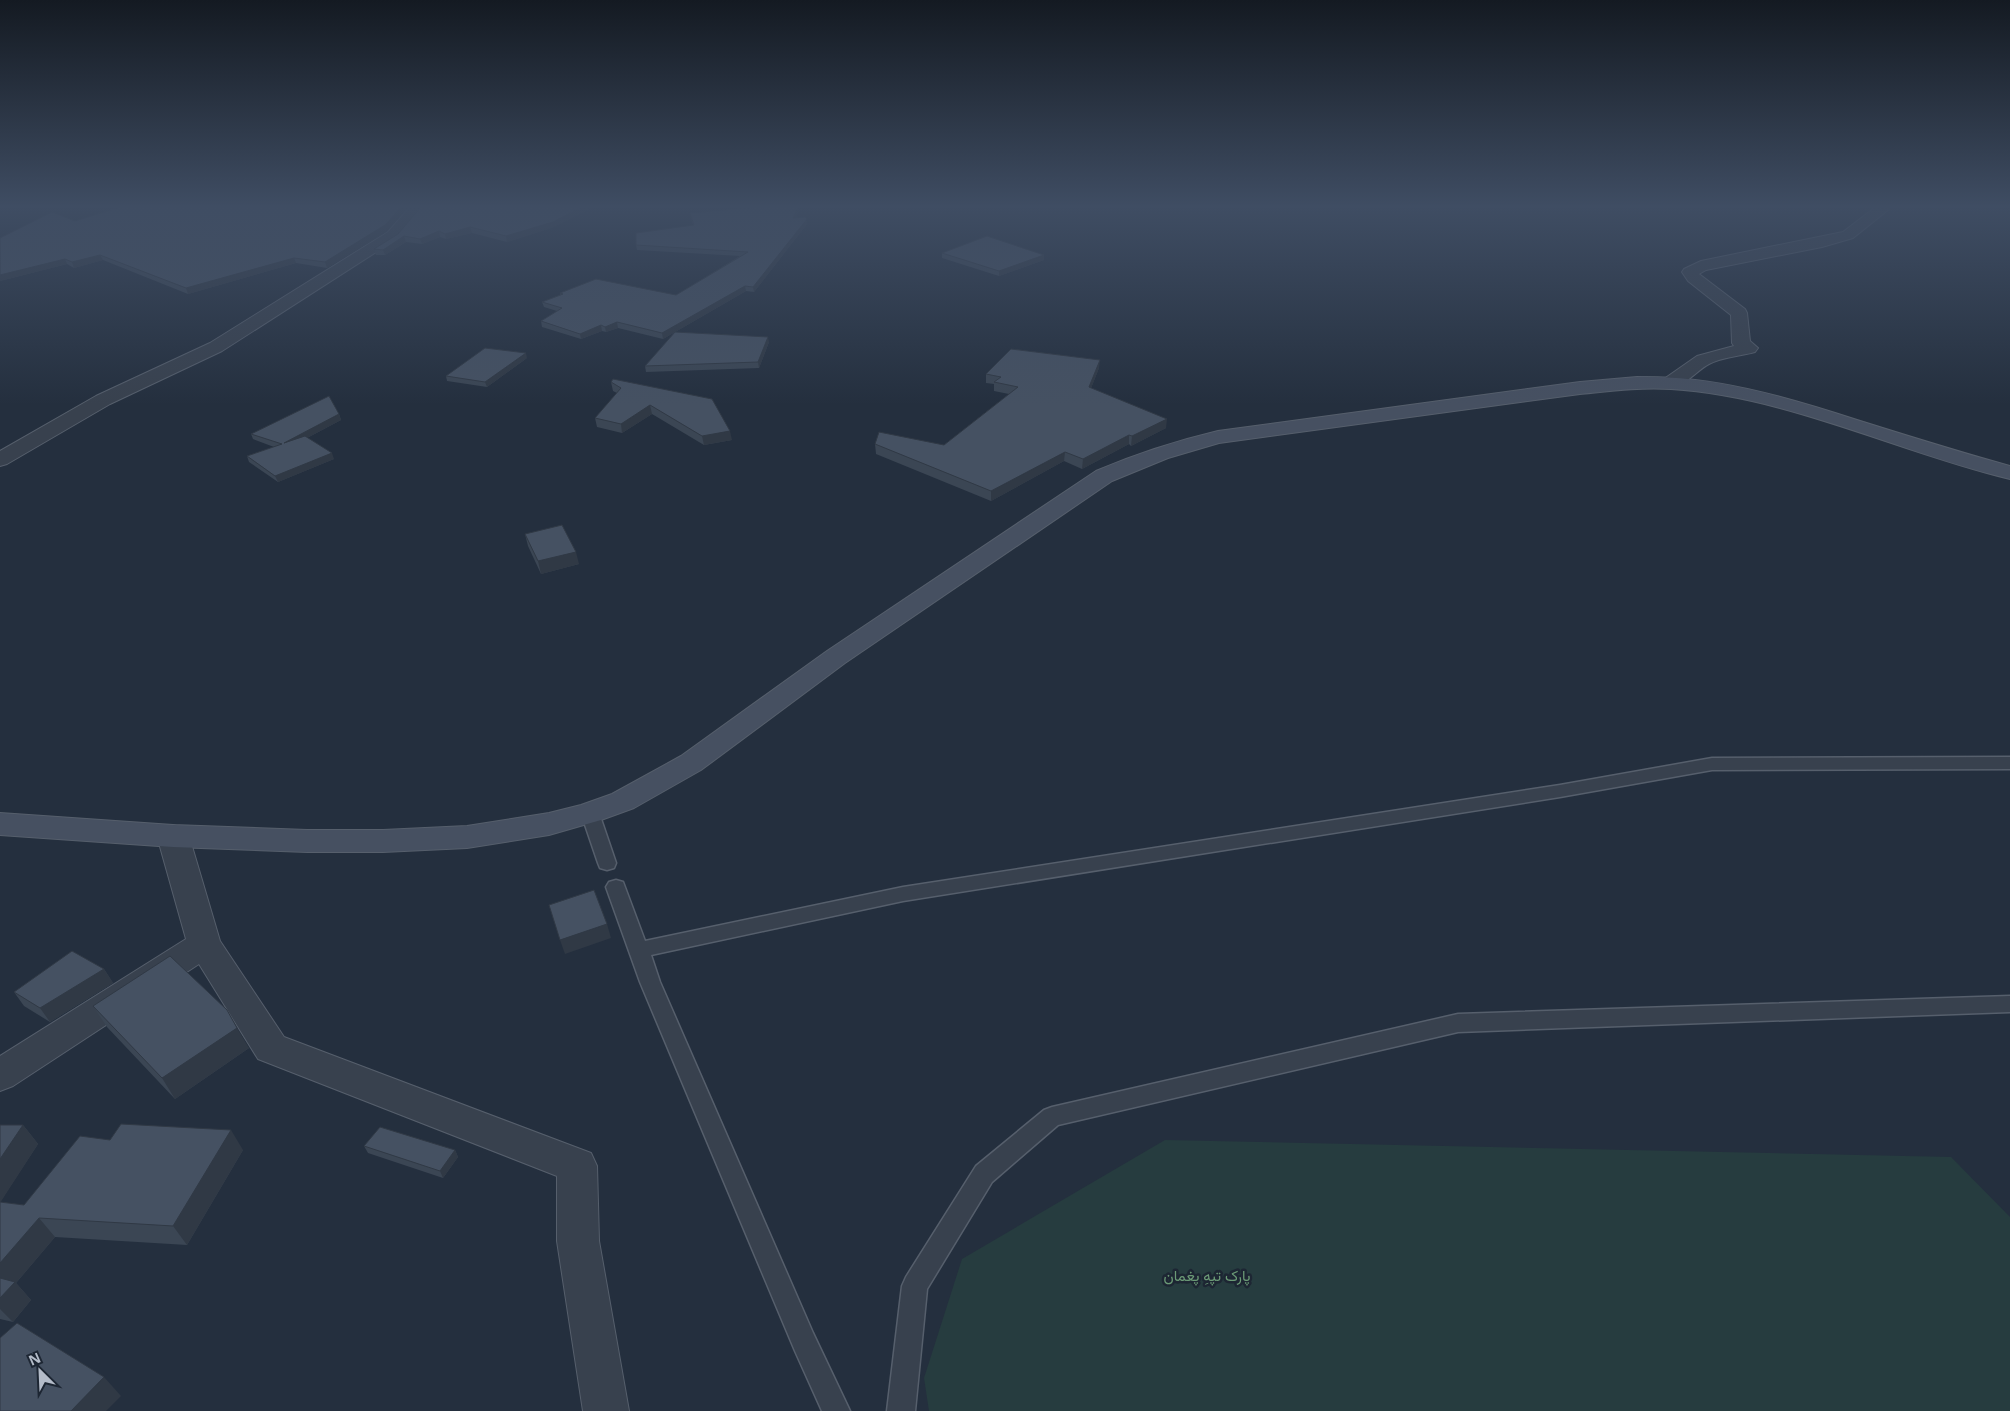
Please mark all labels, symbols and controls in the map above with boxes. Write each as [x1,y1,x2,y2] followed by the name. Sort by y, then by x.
[1163,1265,1251,1286] park label: پارک تپهِ پغمان
[15,1346,65,1396] north arrow
[25,1348,44,1370] text: N

